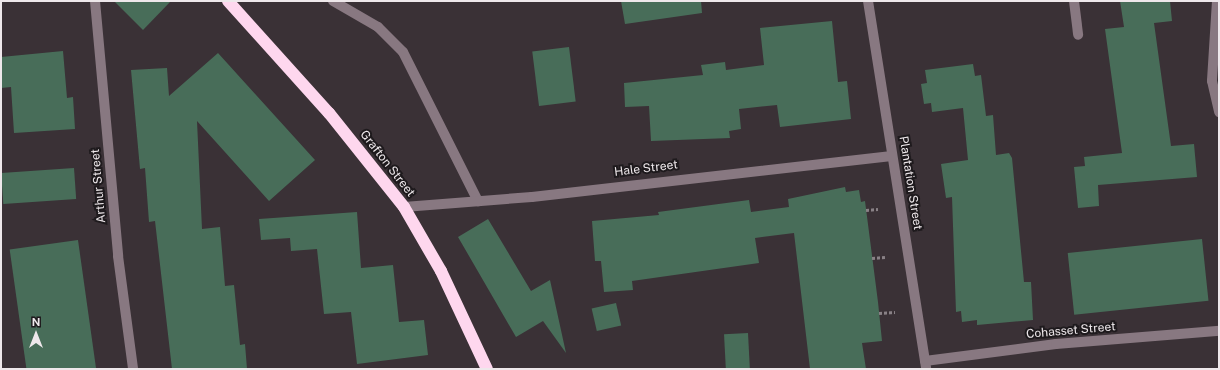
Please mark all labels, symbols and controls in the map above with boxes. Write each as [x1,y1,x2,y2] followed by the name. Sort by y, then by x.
[357,128,417,200] street label: Grafton Street
[895,135,925,231] street label: Plantation Street
[89,148,109,224] street label: Arthur Street
[613,158,679,180] street label: Hale Street
[16,314,56,354] north arrow
[32,316,40,328] text: N
[1026,320,1116,342] street label: Cohasset Street

